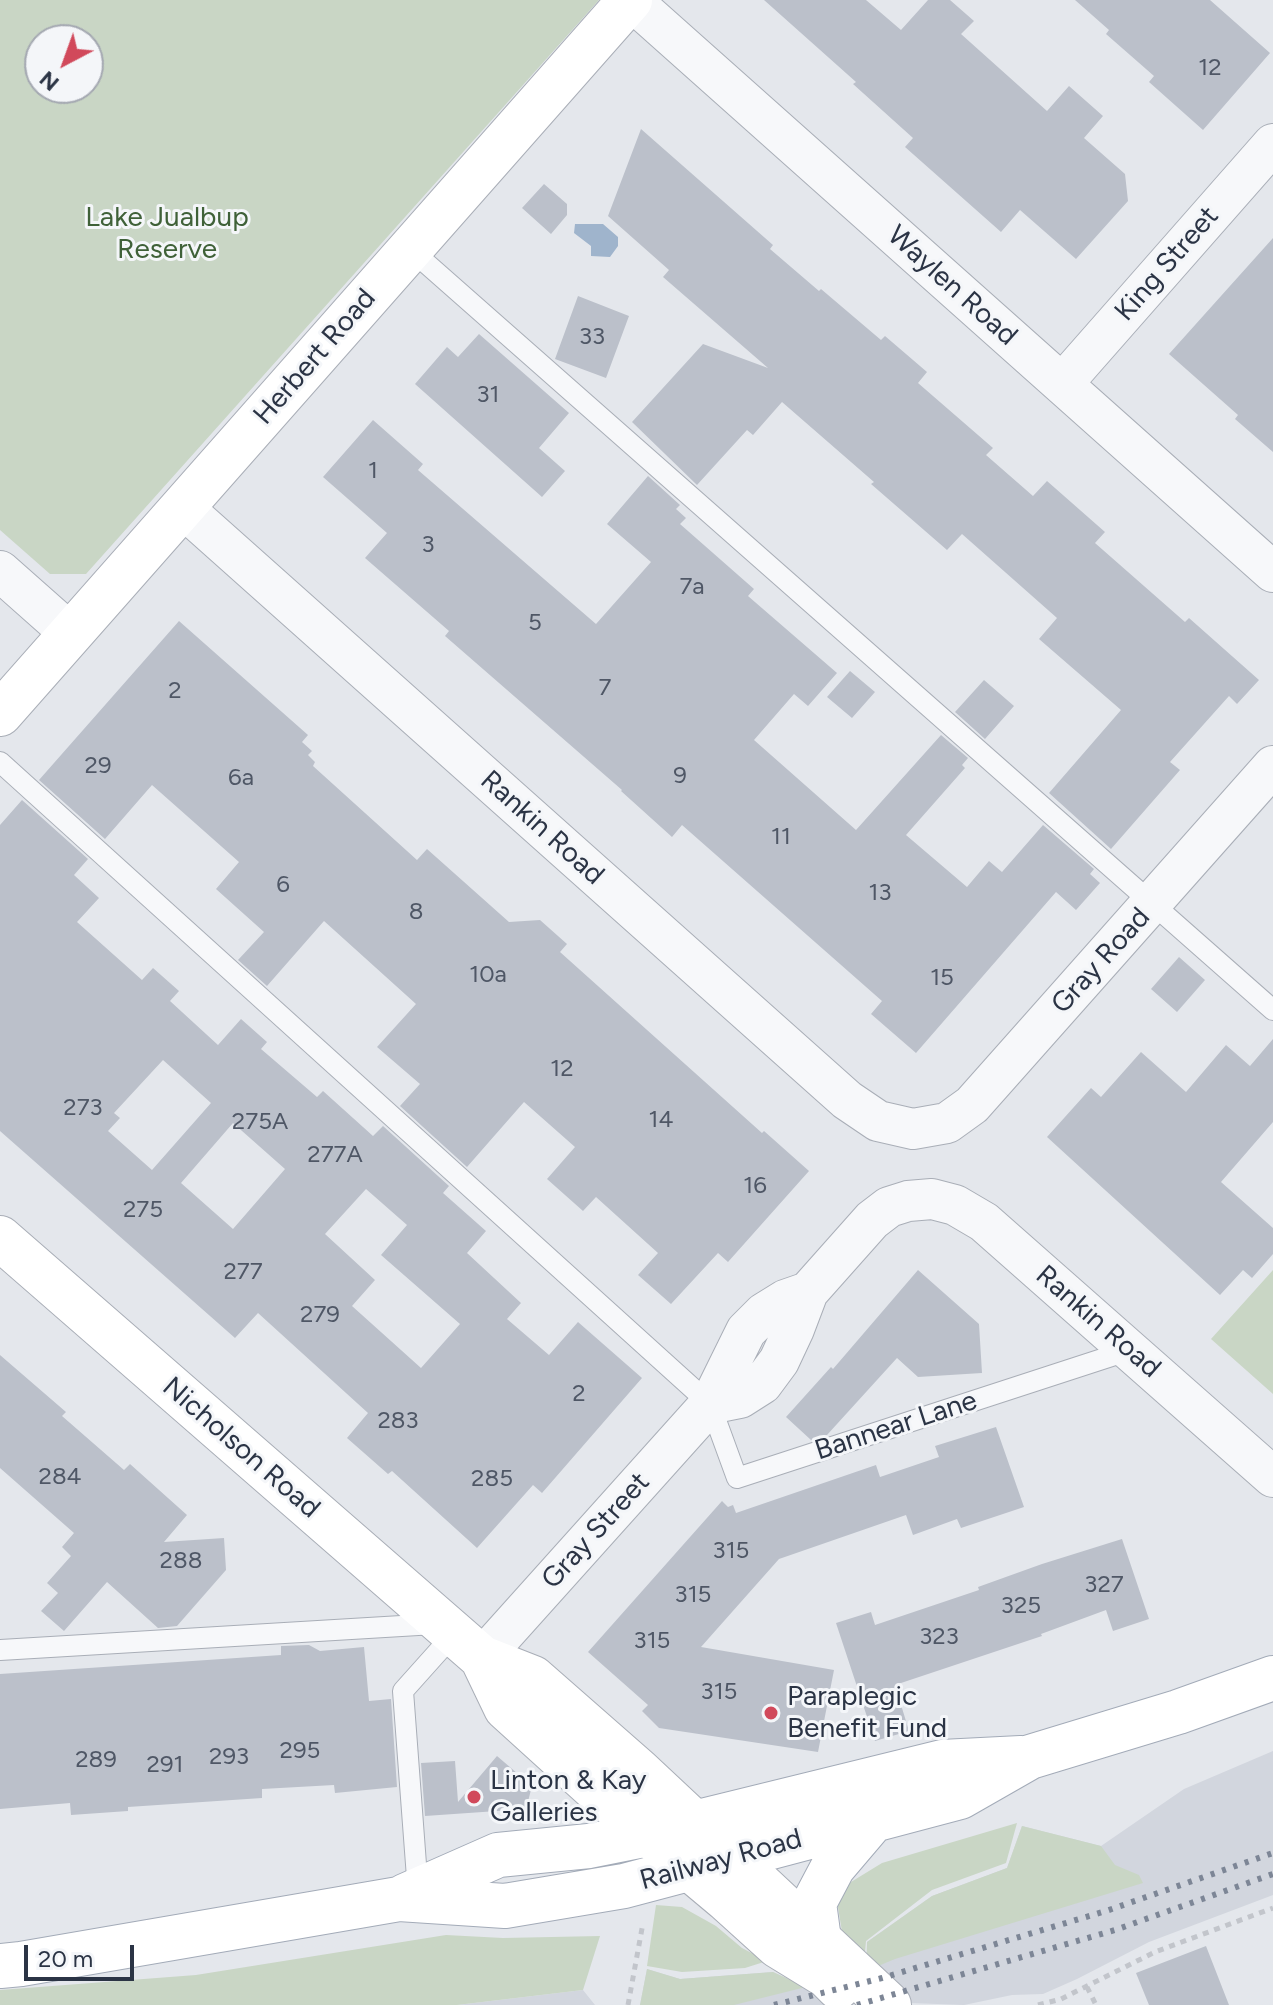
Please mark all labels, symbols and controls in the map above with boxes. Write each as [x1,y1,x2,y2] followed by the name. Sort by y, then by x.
[24,24,104,104] north arrow
[1198,54,1222,82] house number: 12
[34,65,65,97] text: N
[1108,200,1226,328] street label: King Street
[85,201,249,267] park label: Lake Jualbup Reserve
[880,219,1024,353] street label: Waylen Road
[247,282,383,432] street label: Herbert Road
[579,323,605,351] house number: 33
[477,381,499,409] house number: 31
[368,457,378,485] house number: 1
[421,531,435,559] house number: 3
[679,573,705,601] house number: 7a
[528,609,542,637] house number: 5
[599,674,611,702] house number: 7
[168,677,182,705] house number: 2
[85,752,111,780] house number: 29
[673,762,687,790] house number: 9
[228,764,254,792] house number: 6a
[473,764,611,892] street label: Rankin Road
[771,823,791,851] house number: 11
[276,871,290,899] house number: 6
[869,879,891,907] house number: 13
[409,898,423,926] house number: 8
[1045,901,1157,1021] street label: Gray Road
[469,961,507,989] house number: 10a
[930,964,954,992] house number: 15
[550,1055,574,1083] house number: 12
[63,1094,103,1122] house number: 273
[649,1106,673,1134] house number: 14
[232,1108,288,1136] house number: 275A
[307,1141,363,1169] house number: 277A
[743,1172,767,1200] house number: 16
[123,1196,163,1224] house number: 275
[223,1258,263,1286] house number: 277
[1029,1259,1167,1385] street label: Rankin Road
[300,1301,340,1329] house number: 279
[155,1370,327,1526] street label: Nicholson Road
[572,1380,586,1408] house number: 2
[811,1384,981,1468] street label: Bannear Lane
[377,1407,419,1435] house number: 283
[38,1463,82,1491] house number: 284
[471,1465,513,1493] house number: 285
[535,1466,657,1596] street label: Gray Street
[713,1537,749,1565] house number: 315
[160,1547,202,1575] house number: 288
[1084,1571,1124,1599] house number: 327
[675,1581,711,1609] house number: 315
[1001,1592,1041,1620] house number: 325
[919,1623,959,1651] house number: 323
[634,1627,670,1655] house number: 315
[701,1678,737,1706] house number: 315
[787,1680,947,1746] place label: Paraplegic Benefit Fund
[762,1704,780,1722] marker: Paraplegic Benefit Fund
[280,1737,320,1765] house number: 295
[209,1743,249,1771] house number: 293
[75,1746,117,1774] house number: 289
[147,1751,183,1779] house number: 291
[490,1764,647,1830] place label: Linton & Kay Galleries
[465,1788,483,1806] marker: Linton & Kay Galleries
[636,1822,806,1898] street label: Railway Road
[28,1929,138,1979] scale bar
[38,1944,93,1973] text: 20 m

